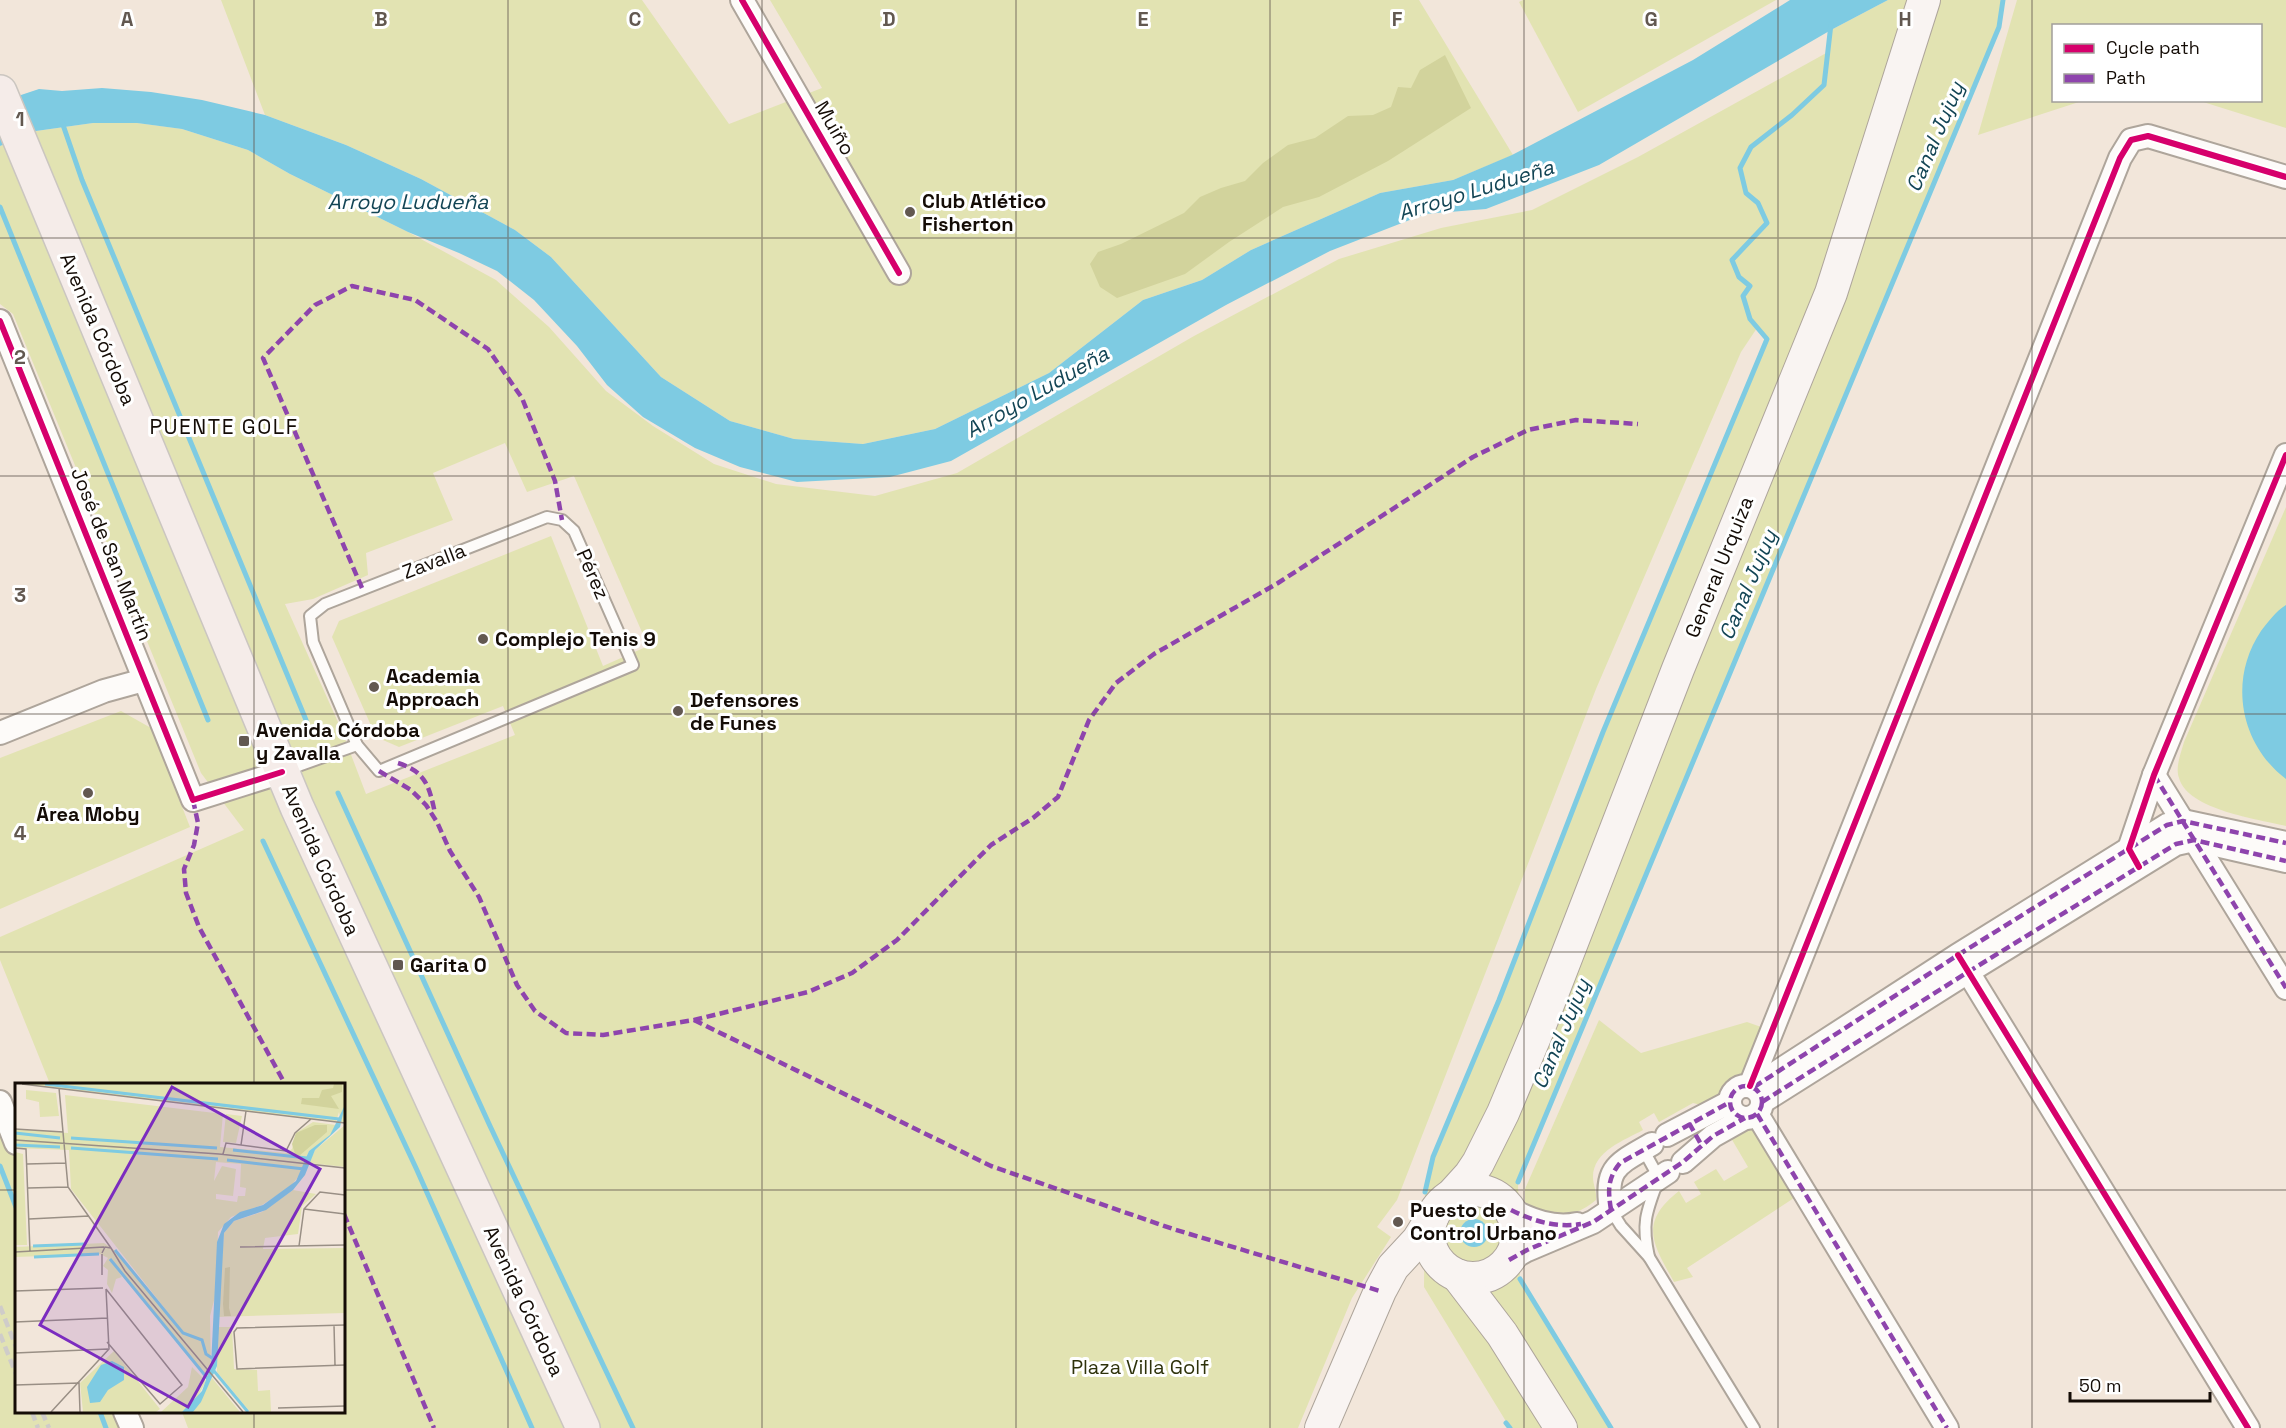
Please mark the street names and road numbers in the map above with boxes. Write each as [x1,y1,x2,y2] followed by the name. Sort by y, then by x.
[809,96,861,160] street label: Muiño
[54,249,142,409] street label: Avenida Córdoba
[65,463,159,645] street label: José de San Martín
[1679,492,1759,642] street label: General Urquiza
[399,537,469,585] street label: Zavalla
[570,545,616,603] street label: Pérez
[276,780,366,940] street label: Avenida Córdoba
[478,1222,570,1380] street label: Avenida Córdoba

